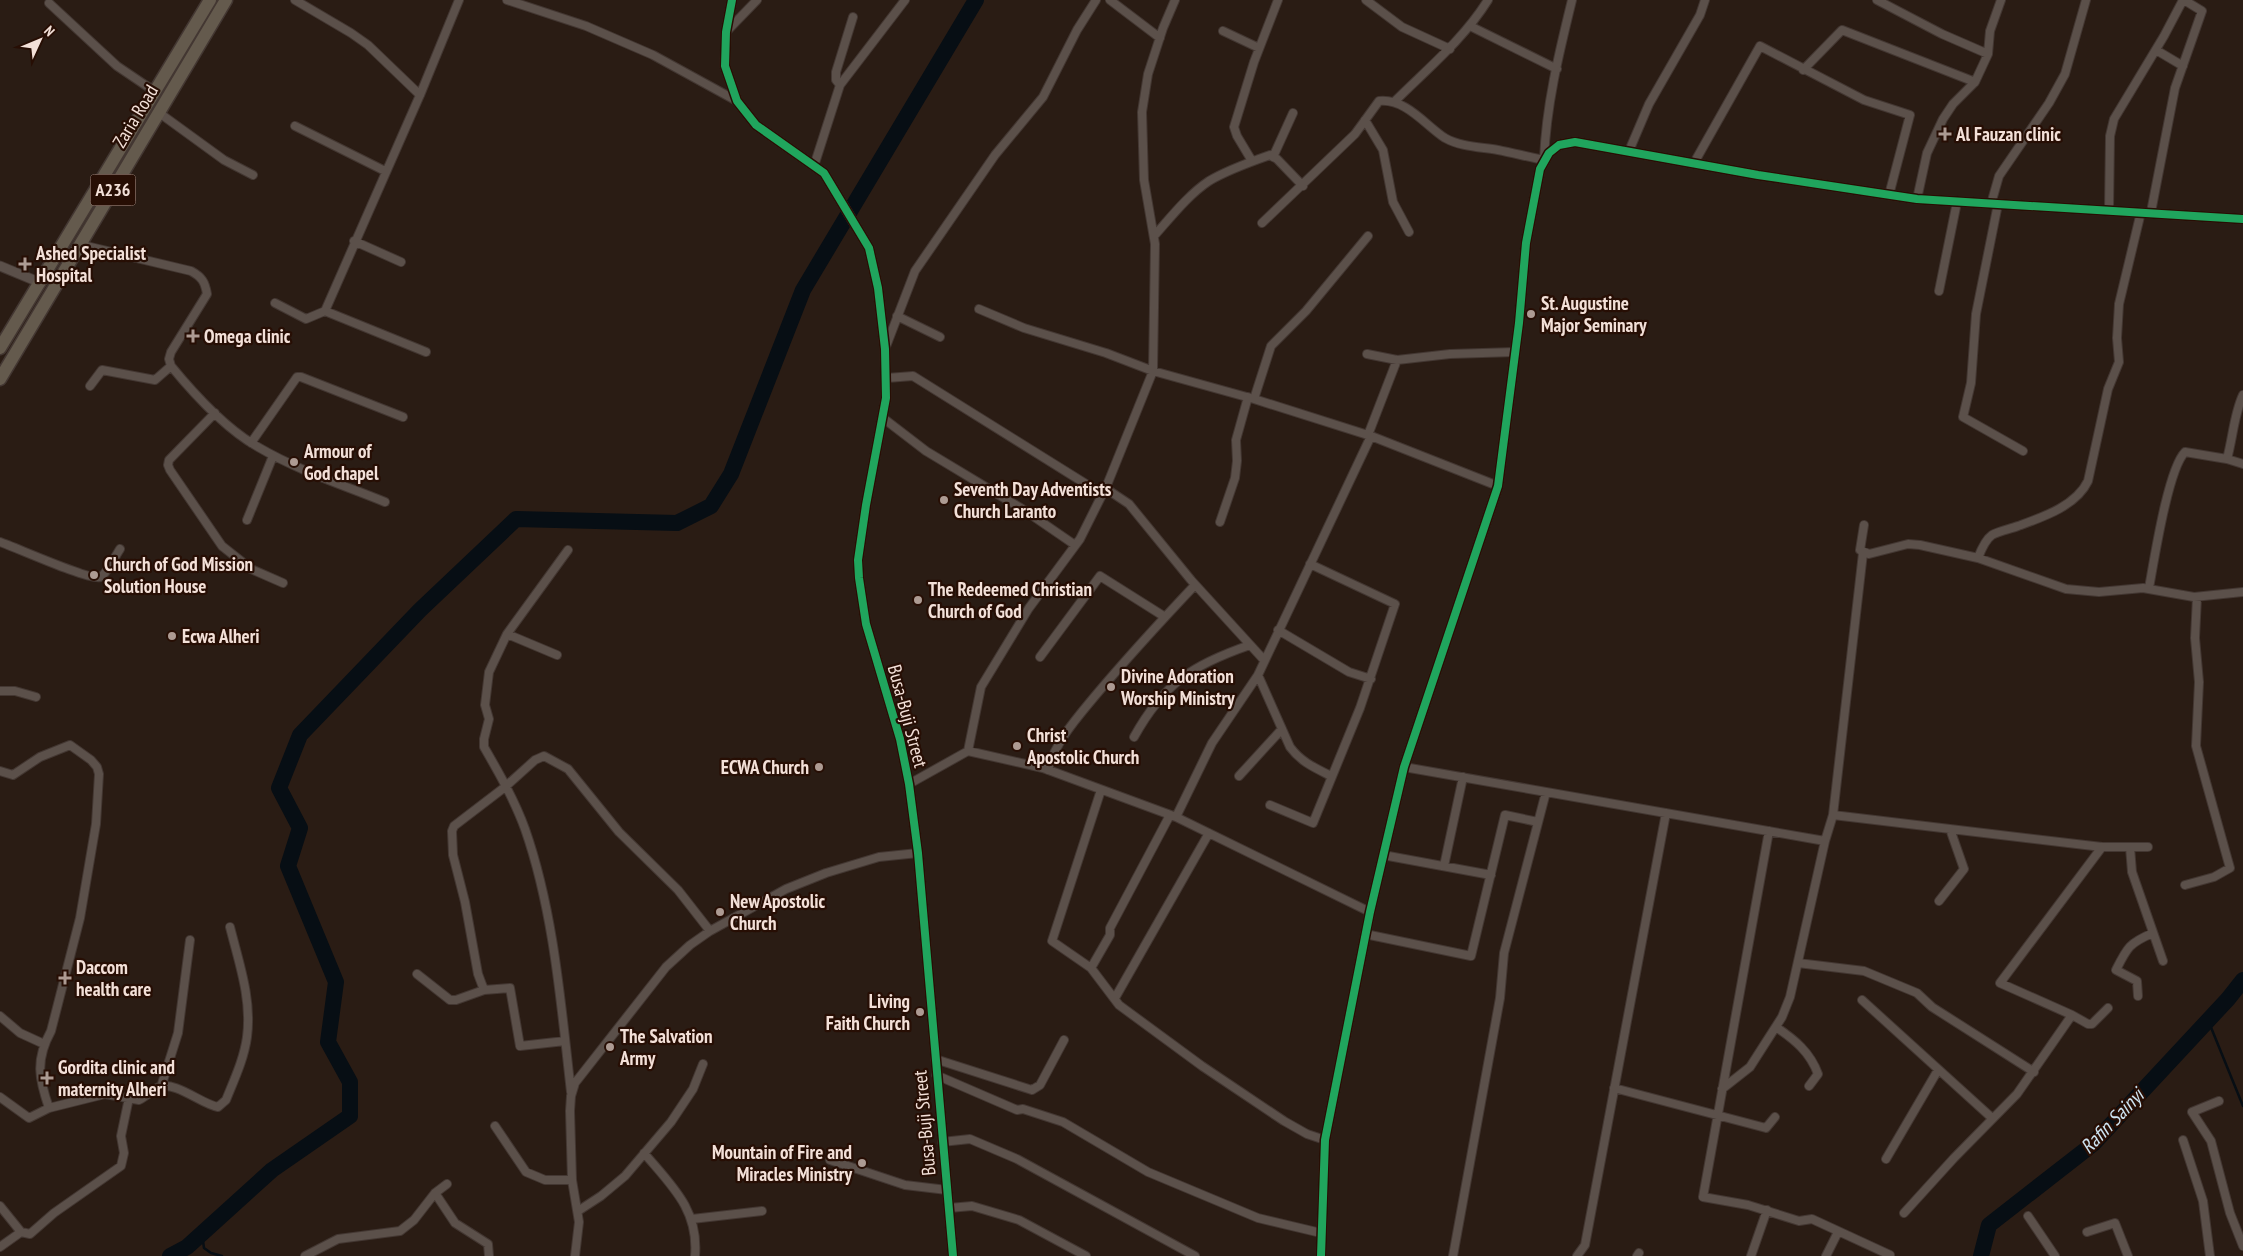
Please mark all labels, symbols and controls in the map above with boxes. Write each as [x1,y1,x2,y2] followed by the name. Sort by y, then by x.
[15,15,65,65] north arrow
[40,22,58,40] text: N
[107,80,163,152] street label: Zaria Road
[1955,122,2061,146] place label: Al Fauzan clinic
[1938,127,1952,141] marker: Al Fauzan clinic
[90,174,136,206] road number: A236
[35,241,146,287] place label: Ashed Specialist Hospital
[18,257,32,271] marker: Ashed Specialist Hospital
[1541,291,1647,337] place label: St. Augustine Major Seminary
[1525,308,1537,320] marker: St. Augustine Major Seminary
[204,324,291,348] place label: Omega clinic
[186,329,200,343] marker: Omega clinic
[303,439,379,485] place label: Armour of God chapel
[288,456,300,468] marker: Armour of God chapel
[954,477,1112,523] place label: Seventh Day Adventists Church Laranto
[938,494,950,506] marker: Seventh Day Adventists Church Laranto
[104,552,253,598] place label: Church of God Mission Solution House
[88,569,100,581] marker: Church of God Mission Solution House
[928,577,1092,623] place label: The Redeemed Christian Church of God
[912,594,924,606] marker: The Redeemed Christian Church of God
[182,624,260,648] place label: Ecwa Alheri
[166,630,178,642] marker: Ecwa Alheri
[883,662,933,771] street label: Busa-Buji Street
[1120,664,1235,710] place label: Divine Adoration Worship Ministry
[1105,681,1117,693] marker: Divine Adoration Worship Ministry
[1026,723,1139,769] place label: Christ Apostolic Church
[1011,740,1023,752] marker: Christ Apostolic Church
[721,755,809,779] place label: ECWA Church
[813,761,825,773] marker: ECWA Church
[730,889,826,935] place label: New Apostolic Church
[714,906,726,918] marker: New Apostolic Church
[76,955,151,1001] place label: Daccom health care
[58,971,72,985] marker: Daccom health care
[826,989,910,1035] place label: Living Faith Church
[914,1006,926,1018] marker: Living Faith Church
[619,1024,713,1070] place label: The Salvation Army
[604,1041,616,1053] marker: The Salvation Army
[58,1055,175,1101] place label: Gordita clinic and maternity Alheri
[907,1069,941,1177] street label: Busa-Buji Street
[40,1071,54,1085] marker: Gordita clinic and maternity Alheri
[2075,1081,2151,1159] water label: Rafin Sainyi
[712,1140,852,1186] place label: Mountain of Fire and Miracles Ministry
[856,1157,868,1169] marker: Mountain of Fire and Miracles Ministry

